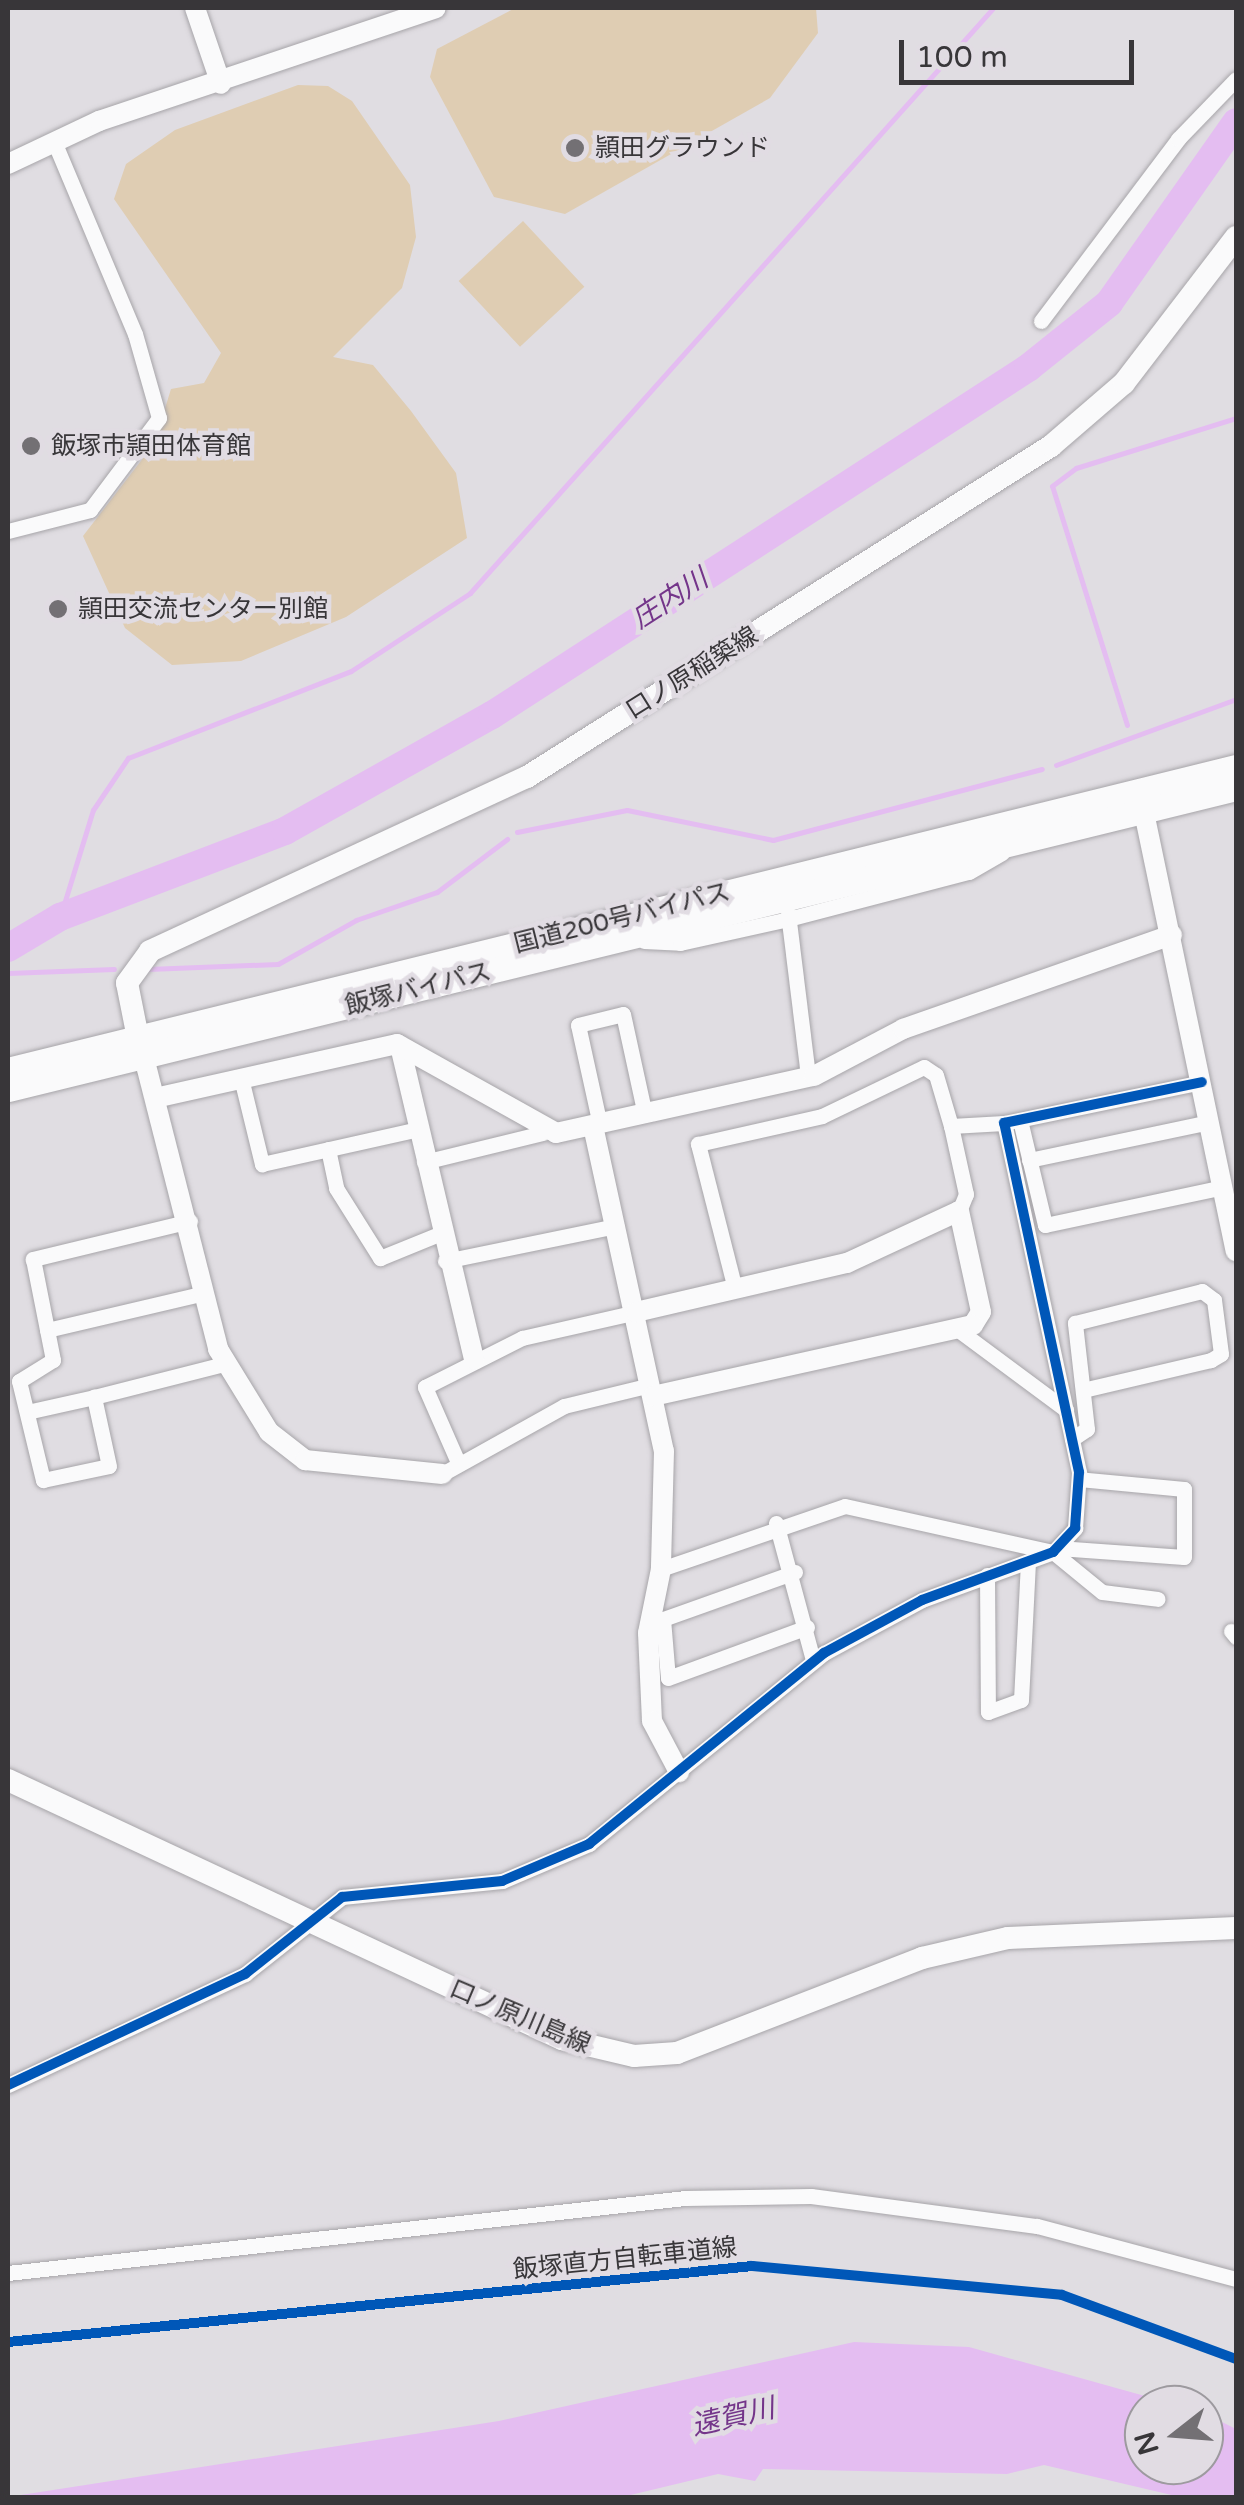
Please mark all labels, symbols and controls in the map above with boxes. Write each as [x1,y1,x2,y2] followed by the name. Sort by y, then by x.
[904,20,1139,82] scale bar
[916,39,1008,76] text: 100 m
[595,133,770,163] place label: 頴田グラウンド
[564,137,586,159] marker: 頴田グラウンド
[51,431,251,461] place label: 飯塚市頴田体育館
[20,435,42,457] marker: 飯塚市頴田体育館
[626,562,714,636] water label: 庄内川
[78,594,328,624] place label: 頴田交流センター別館
[47,598,69,620] marker: 頴田交流センター別館
[620,621,764,725] street label: 口ノ原稲築線
[511,877,733,959] street label: 国道200号バイパス
[342,956,494,1022] street label: 飯塚バイパス
[445,1974,595,2060] street label: 口ノ原川島線
[512,2232,738,2286] street label: 飯塚直方自転車道線
[1124,2385,1224,2485] north arrow
[688,2391,778,2443] water label: 遠賀川
[1128,2427,1167,2459] text: N

